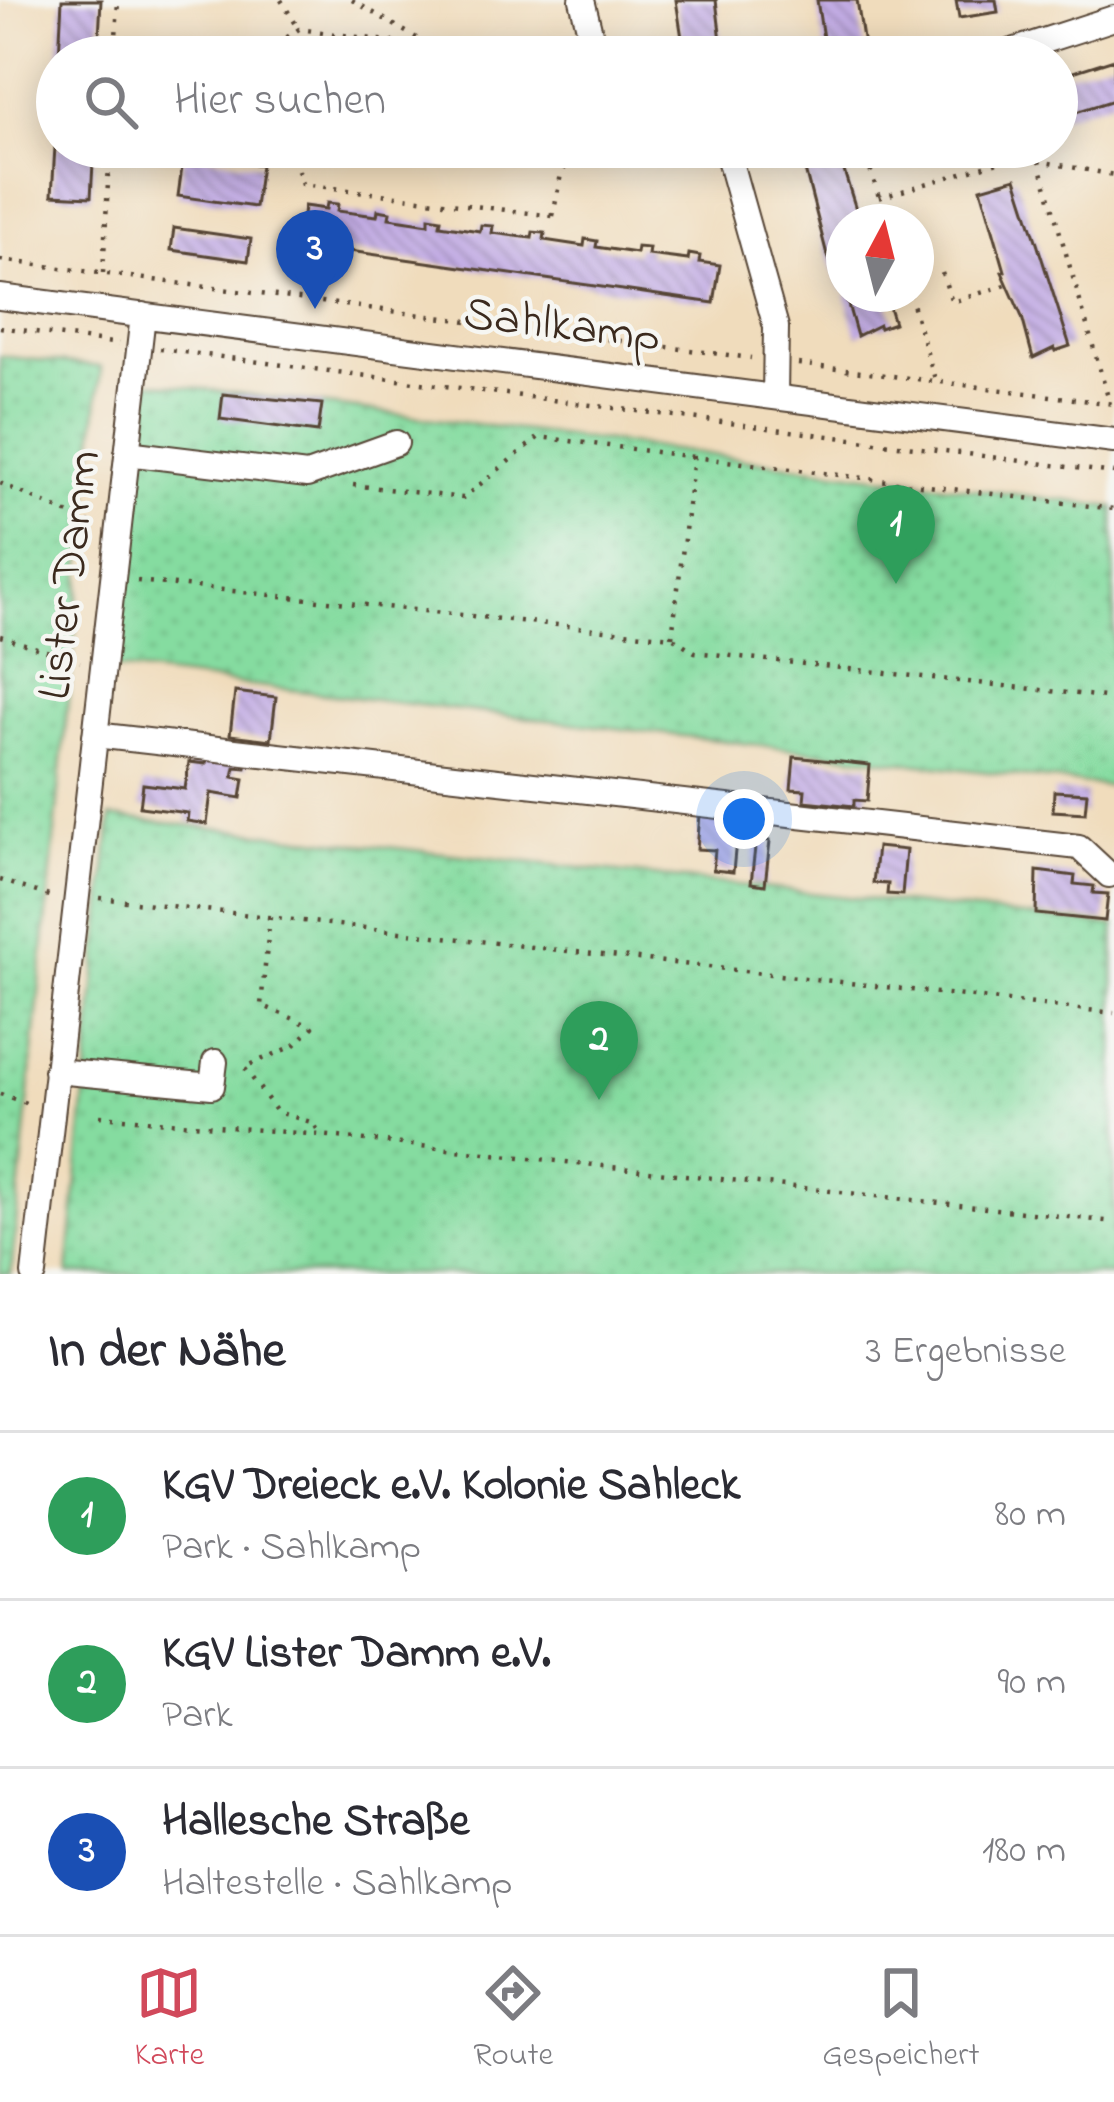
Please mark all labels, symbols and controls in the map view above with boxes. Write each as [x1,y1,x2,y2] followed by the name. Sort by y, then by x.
[36,36,1078,168] search box
[78,69,144,135] icon: search
[174,69,386,135] text: Hier suchen
[826,204,934,312] north arrow
[276,210,354,309] pin: 3
[460,280,664,374] street label: Sahlkamp
[21,446,121,704] street label: Lister Damm
[857,485,935,584] pin: 1
[714,789,774,849] your location
[560,1001,638,1100] pin: 2
[48,1315,285,1390] text: In der Nähe
[865,1324,1066,1381] text: 3 Ergebnisse
[162,1454,740,1520] text: KGV Dreieck e.V. Kolonie Sahleck
[81,1487,93,1544] text: 1
[995,1487,1066,1544] text: 80 m
[162,1520,421,1577] text: Park · Sahlkamp
[162,1622,551,1688] text: KGV Lister Damm e.V.
[77,1655,97,1712] text: 2
[997,1655,1066,1712] text: 90 m
[162,1688,232,1745] text: Park
[162,1790,469,1856] text: Hallesche Straße
[79,1823,95,1880] text: 3
[982,1823,1066,1880] text: 180 m
[162,1856,512,1913] text: Haltestelle · Sahlkamp
[134,1960,204,2080] tab: Karte
[473,1960,553,2080] tab: Route
[822,1960,980,2080] tab: Gespeichert

